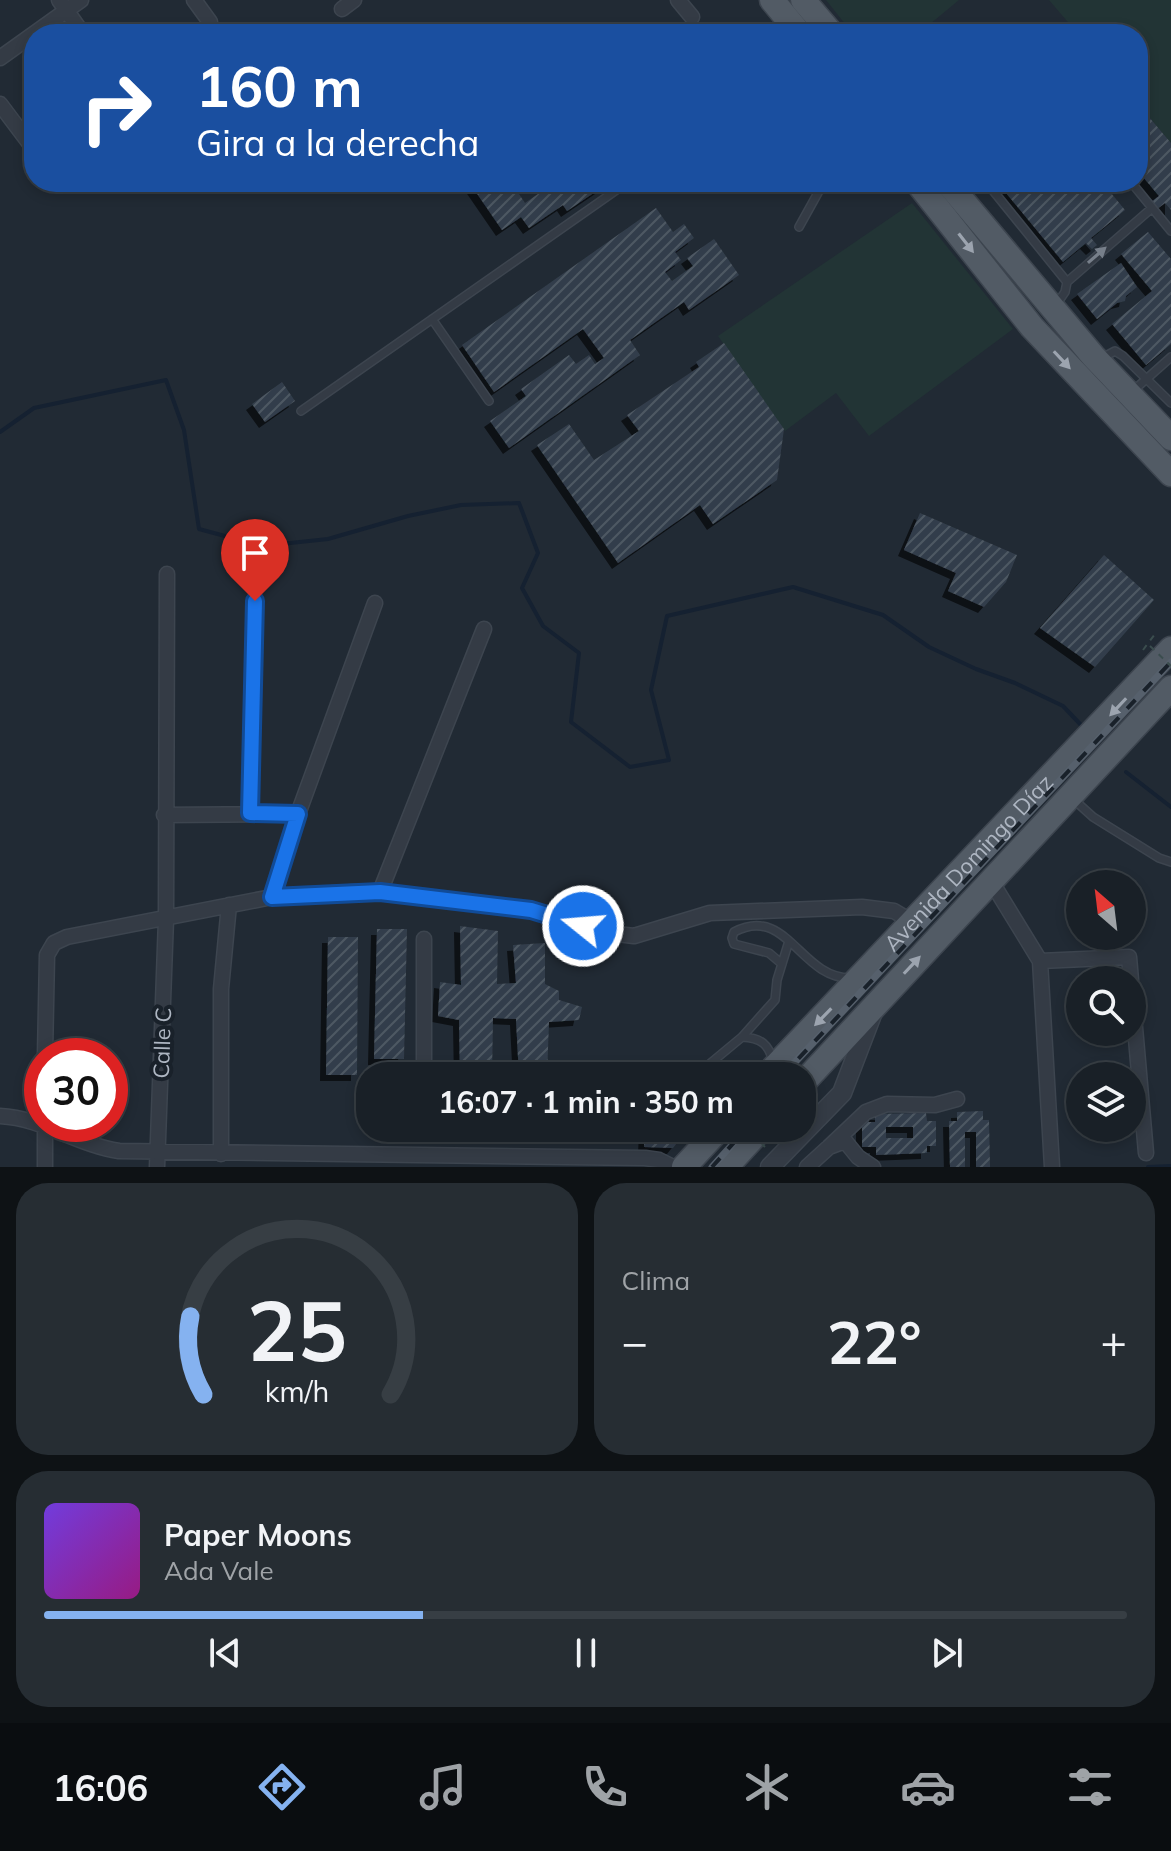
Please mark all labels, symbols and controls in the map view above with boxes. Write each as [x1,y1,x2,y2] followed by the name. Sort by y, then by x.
[196,51,363,121] text: 160 m
[64,56,168,160] icon: right
[196,120,479,165] text: Gira a la derecha
[957,233,973,253] one-way arrow
[1088,247,1107,265] one-way arrow
[1053,350,1071,369] one-way arrow
[221,519,289,601] pin
[233,531,277,575] icon: arrive
[1109,697,1128,716] one-way arrow
[878,768,1059,957] street label: Avenida Domingo Díaz
[1066,870,1146,950] north arrow
[1066,870,1146,1142] map controls
[541,884,625,968] position arrow
[902,956,920,975] one-way arrow
[1066,966,1146,1046] button: search
[147,1007,177,1079] street label: Calle C
[814,1007,833,1026] one-way arrow
[24,1038,128,1142] speed limit sign: 30
[1066,1062,1146,1142] button: layers
[438,1083,734,1121] text: 16:07 · 1 min · 350 m
[622,1264,690,1297] text: Clima
[247,1277,347,1382] text: 25
[827,1304,922,1379] text: 22°
[622,1314,648,1369] text: −
[1101,1314,1127,1369] text: +
[264,1373,329,1409] text: km/h
[164,1516,352,1554] text: Paper Moons
[164,1554,274,1587] text: Ada Vale
[203,1631,247,1675] icon: previous
[564,1631,608,1675] icon: pause
[925,1631,969,1675] icon: next
[254,1759,310,1815] icon: directions
[415,1759,471,1815] icon: music
[577,1759,633,1815] icon: phone
[739,1759,795,1815] icon: climate
[900,1759,956,1815] icon: car
[1062,1759,1118,1815] icon: filters
[53,1765,148,1810] text: 16:06

